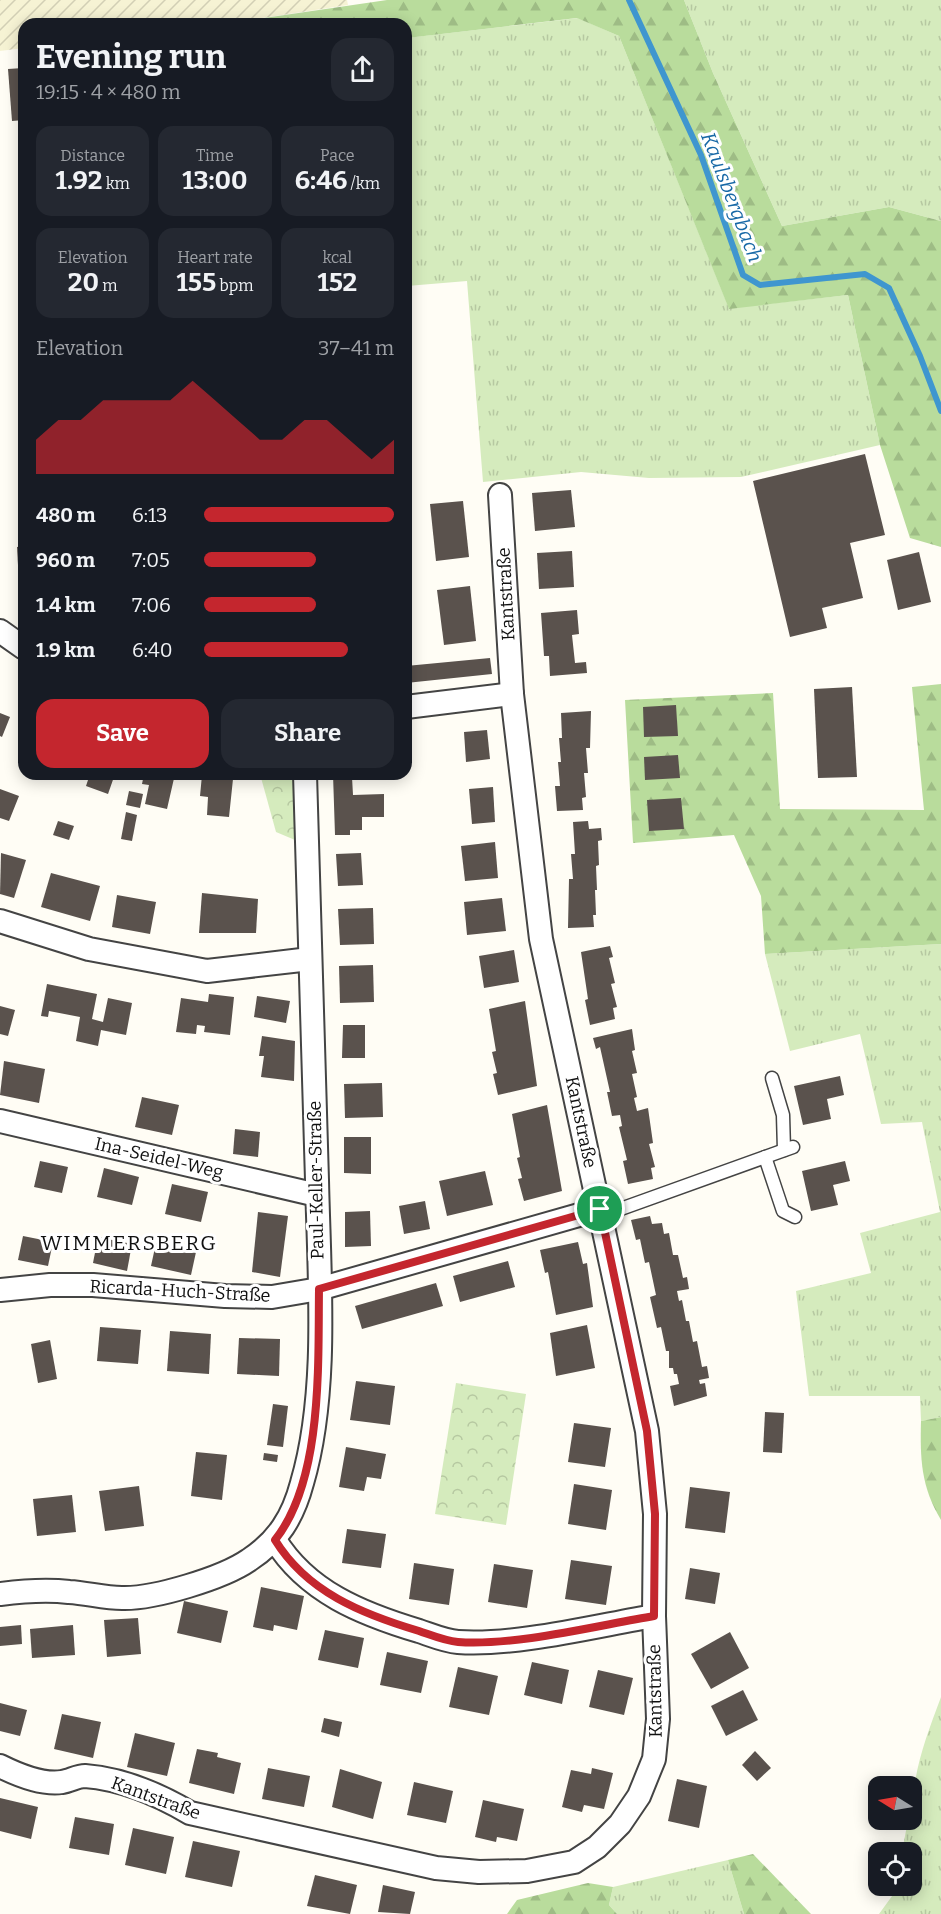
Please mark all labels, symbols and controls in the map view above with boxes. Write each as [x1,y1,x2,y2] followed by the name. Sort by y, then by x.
[36,37,226,77] text: Evening run
[331,38,394,101] button: share
[36,80,180,104] text: 19:15 · 4 × 480 m
[696,129,768,265] water label: Kaulsbergbach
[60,146,125,165] text: Distance
[196,146,234,165] text: Time
[320,146,355,165] text: Pace
[56,165,103,196] text: 1.92
[182,165,248,196] text: 13:00
[295,165,347,196] text: 6:46
[103,174,130,193] text: km
[347,174,380,193] text: /km
[58,248,128,267] text: Elevation
[177,248,253,267] text: Heart rate
[322,248,352,267] text: kcal
[68,267,99,298] text: 20
[177,267,216,298] text: 155
[317,267,357,298] text: 152
[99,276,117,295] text: m
[216,276,253,295] text: bpm
[36,336,123,360] text: Elevation
[318,336,394,360] text: 37–41 m
[36,503,96,527] text: 480 m
[132,503,167,527] text: 6:13
[493,547,519,641] street label: Kantstraße
[36,548,95,572] text: 960 m
[132,548,170,572] text: 7:05
[36,593,96,617] text: 1.4 km
[132,593,171,617] text: 7:06
[36,638,95,662] text: 1.9 km
[132,638,172,662] text: 6:40
[36,699,209,768] button: Save
[221,699,394,768] button: Share
[561,1074,601,1170] street label: Kantstraße
[304,1101,328,1259] street label: Paul-Keller-Straße
[92,1133,226,1183] street label: Ina-Seidel-Weg
[574,1183,625,1234] pin
[583,1192,616,1225] icon: arrive
[41,1230,217,1256] district label: WIMMERSBERG
[89,1275,271,1307] street label: Ricarda-Huch-Straße
[643,1644,667,1738] street label: Kantstraße
[108,1772,204,1824] street label: Kantstraße
[868,1776,922,1830] north arrow
[868,1776,922,1896] map controls
[868,1842,922,1896] button: locate

